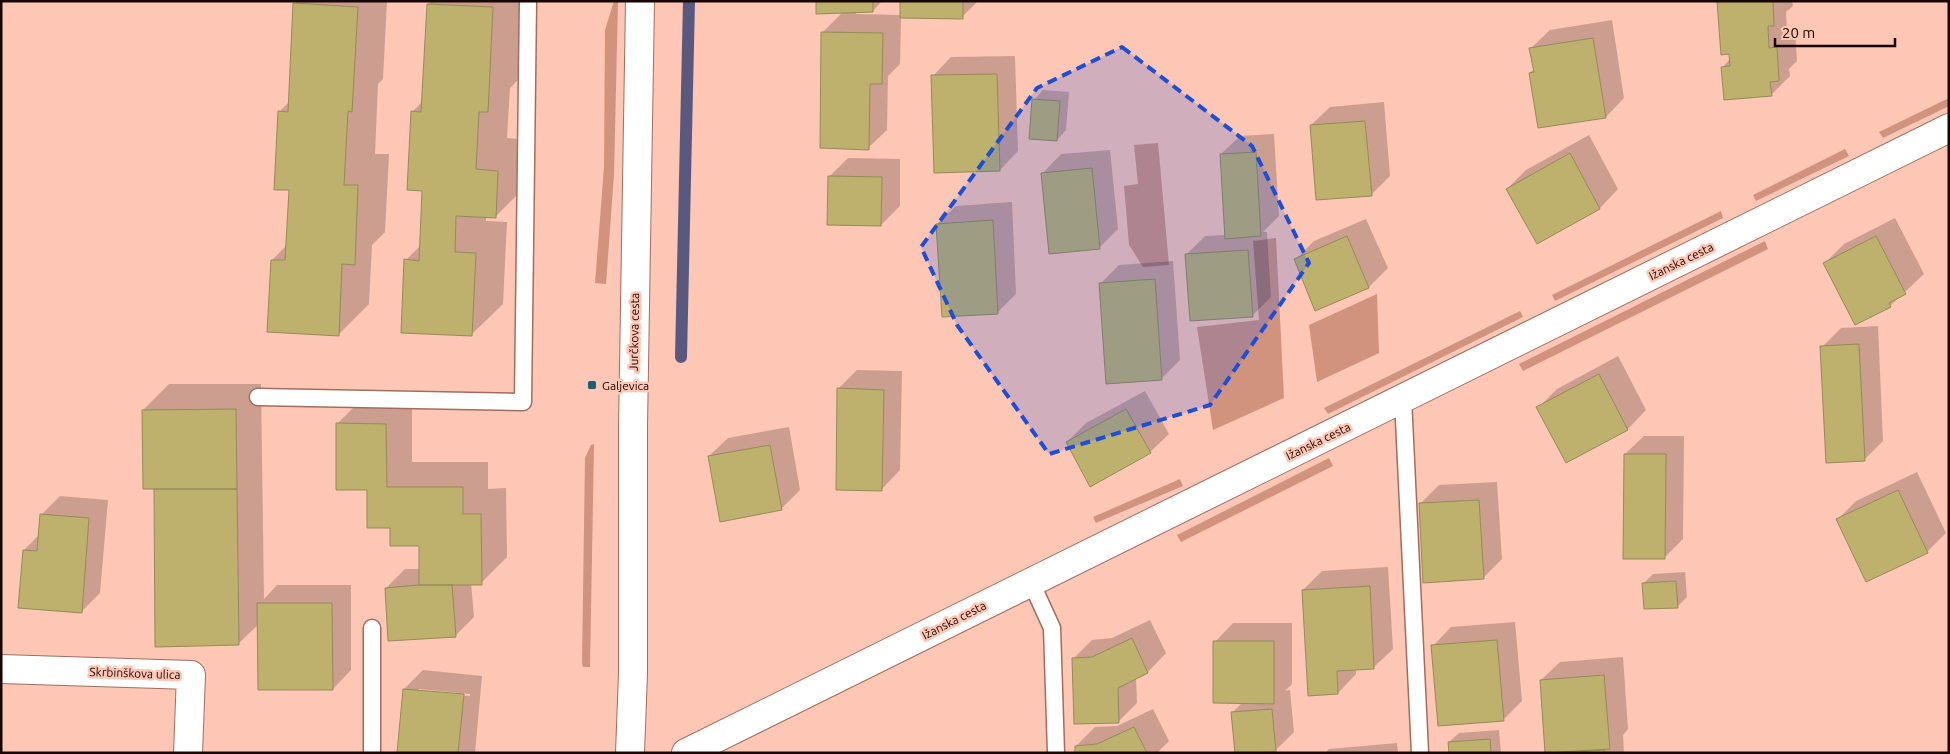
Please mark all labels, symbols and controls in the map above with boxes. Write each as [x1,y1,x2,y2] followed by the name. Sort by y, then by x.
[1775,15,1895,47] scale bar
[1782,24,1815,41] text: 20 m
[1647,240,1715,282] street label: Ižanska cesta
[627,293,641,371] street label: Jurčkova cesta
[586,379,598,391] marker: Galjevica
[602,379,649,392] place label: Galjevica
[1284,420,1352,462] street label: Ižanska cesta
[920,598,988,642] street label: Ižanska cesta
[89,665,181,681] street label: Skrbinškova ulica

